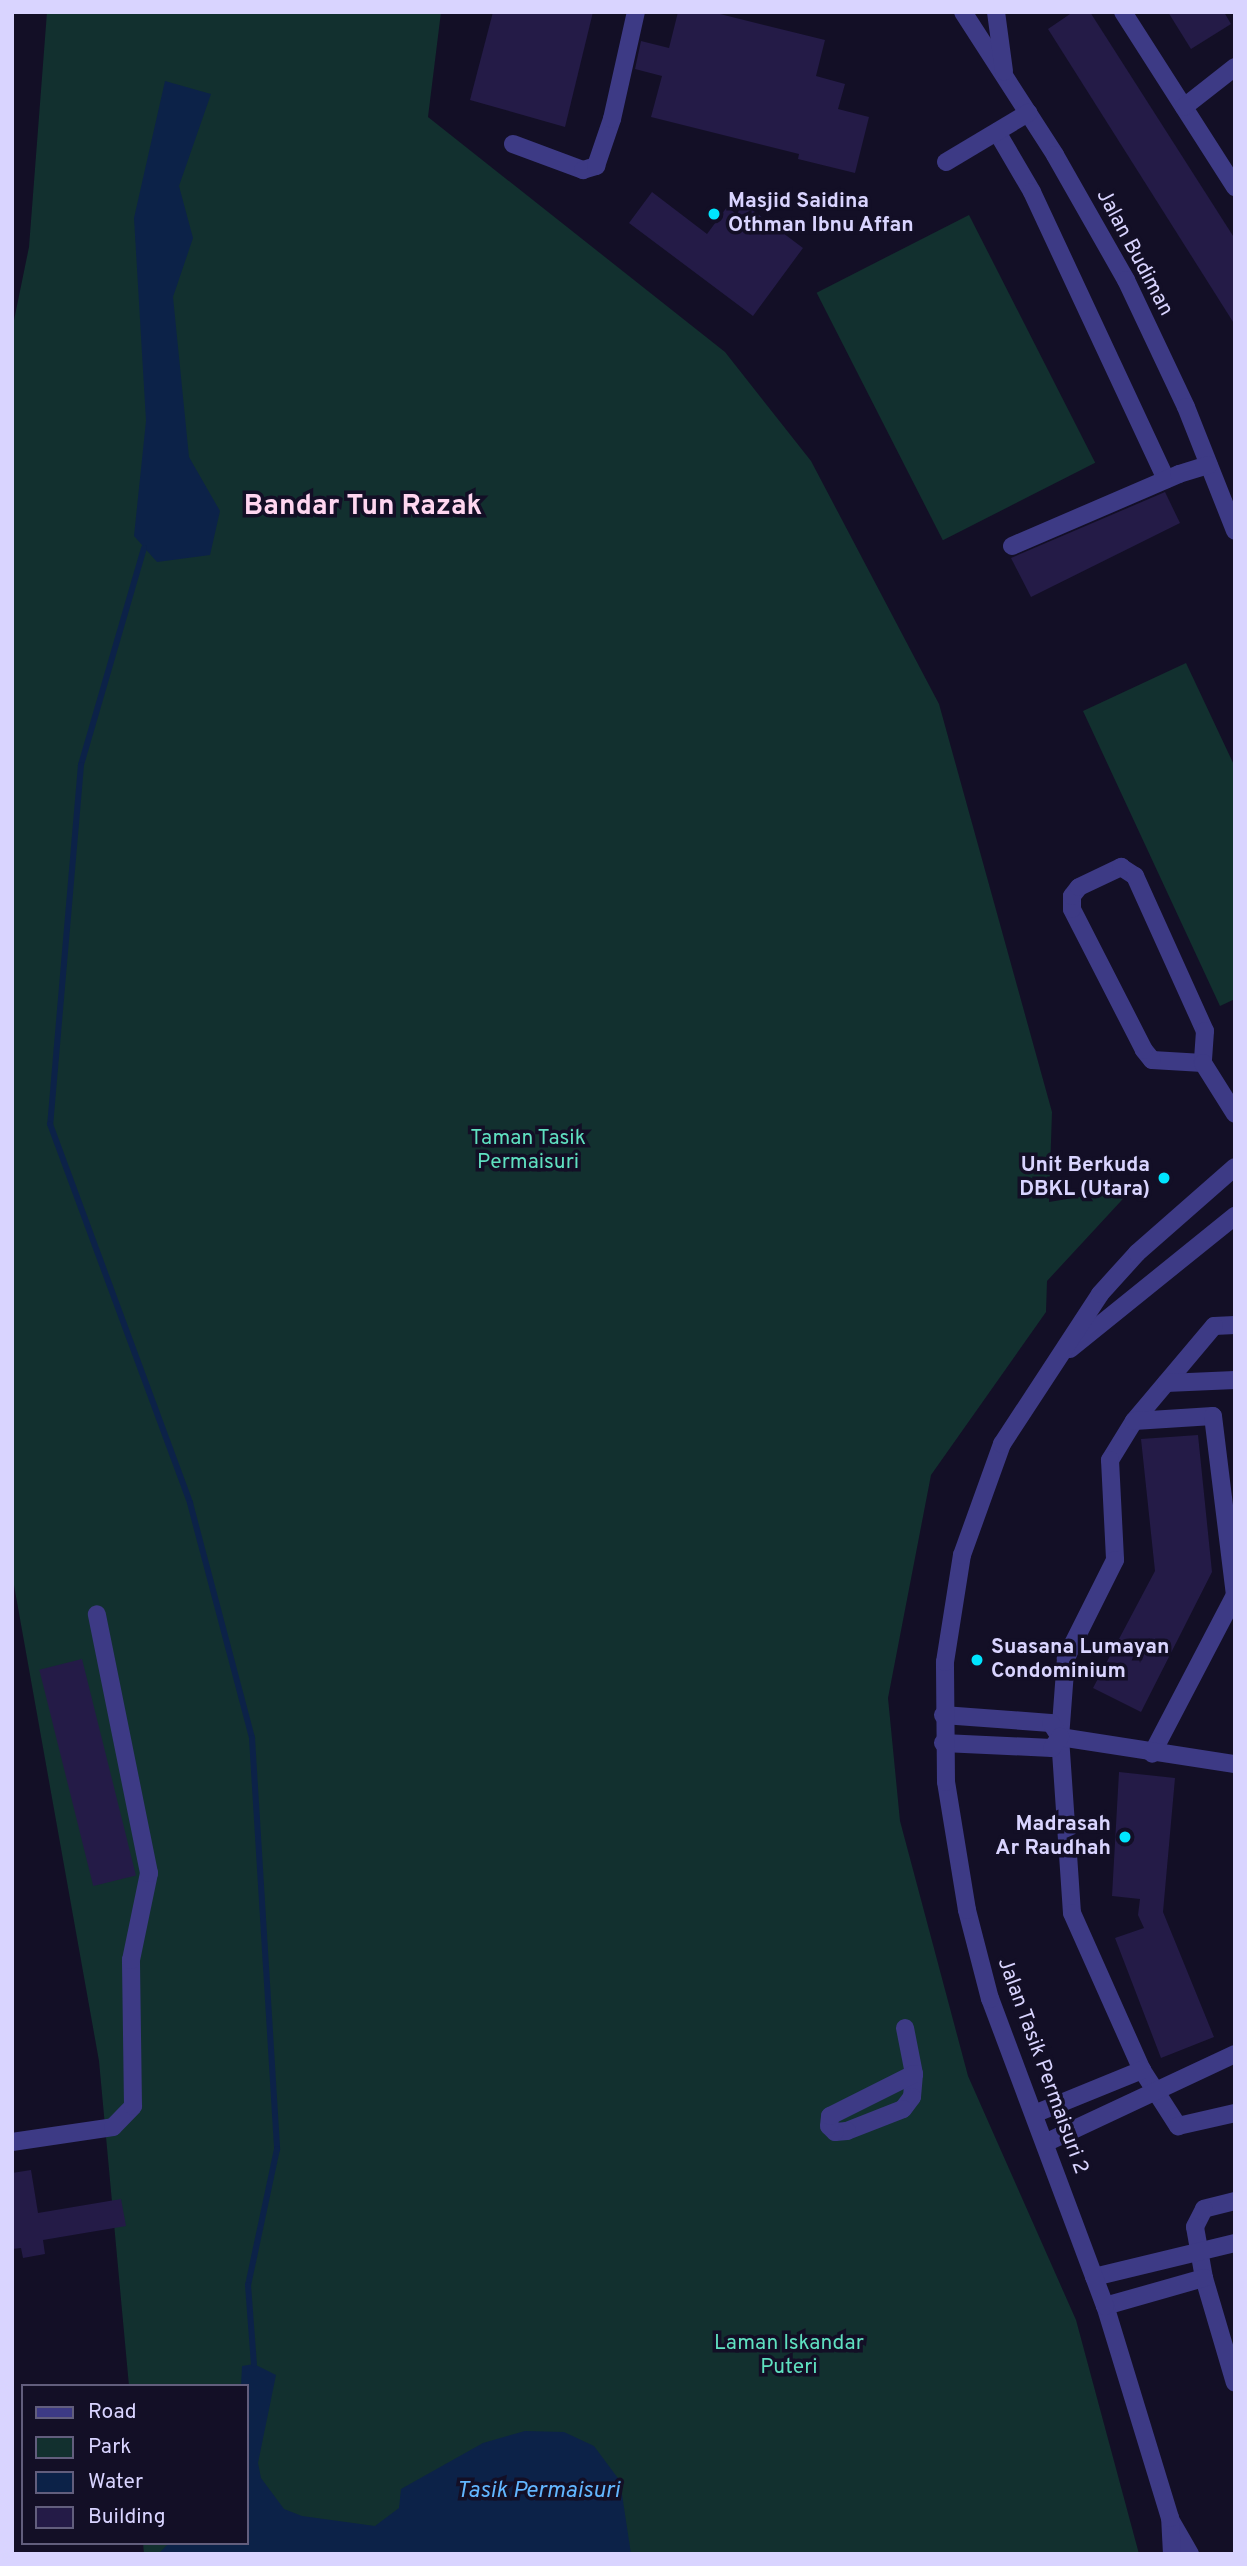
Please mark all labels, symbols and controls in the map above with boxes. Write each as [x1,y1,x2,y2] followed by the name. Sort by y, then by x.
[1090,185,1178,321] street label: Jalan Budiman
[728,189,914,239] place label: Masjid Saidina Othman Ibnu Affan
[706,206,722,222] marker: Masjid Saidina Othman Ibnu Affan
[244,490,482,524] district label: Bandar Tun Razak
[470,1126,586,1176] park label: Taman Tasik Permaisuri
[1019,1153,1150,1203] place label: Unit Berkuda DBKL (Utara)
[1156,1170,1172,1186] marker: Unit Berkuda DBKL (Utara)
[991,1635,1169,1685] place label: Suasana Lumayan Condominium
[969,1652,985,1668] marker: Suasana Lumayan Condominium
[995,1812,1111,1862] place label: Madrasah Ar Raudhah
[1117,1829,1133,1845] marker: Madrasah Ar Raudhah
[991,1954,1093,2178] street label: Jalan Tasik Permaisuri 2
[714,2331,864,2381] park label: Laman Iskandar Puteri
[21,2384,248,2545] legend
[88,2399,137,2426] text: Road
[88,2434,131,2461] text: Park
[88,2469,143,2496] text: Water
[456,2478,620,2506] water label: Tasik Permaisuri
[88,2504,166,2531] text: Building

